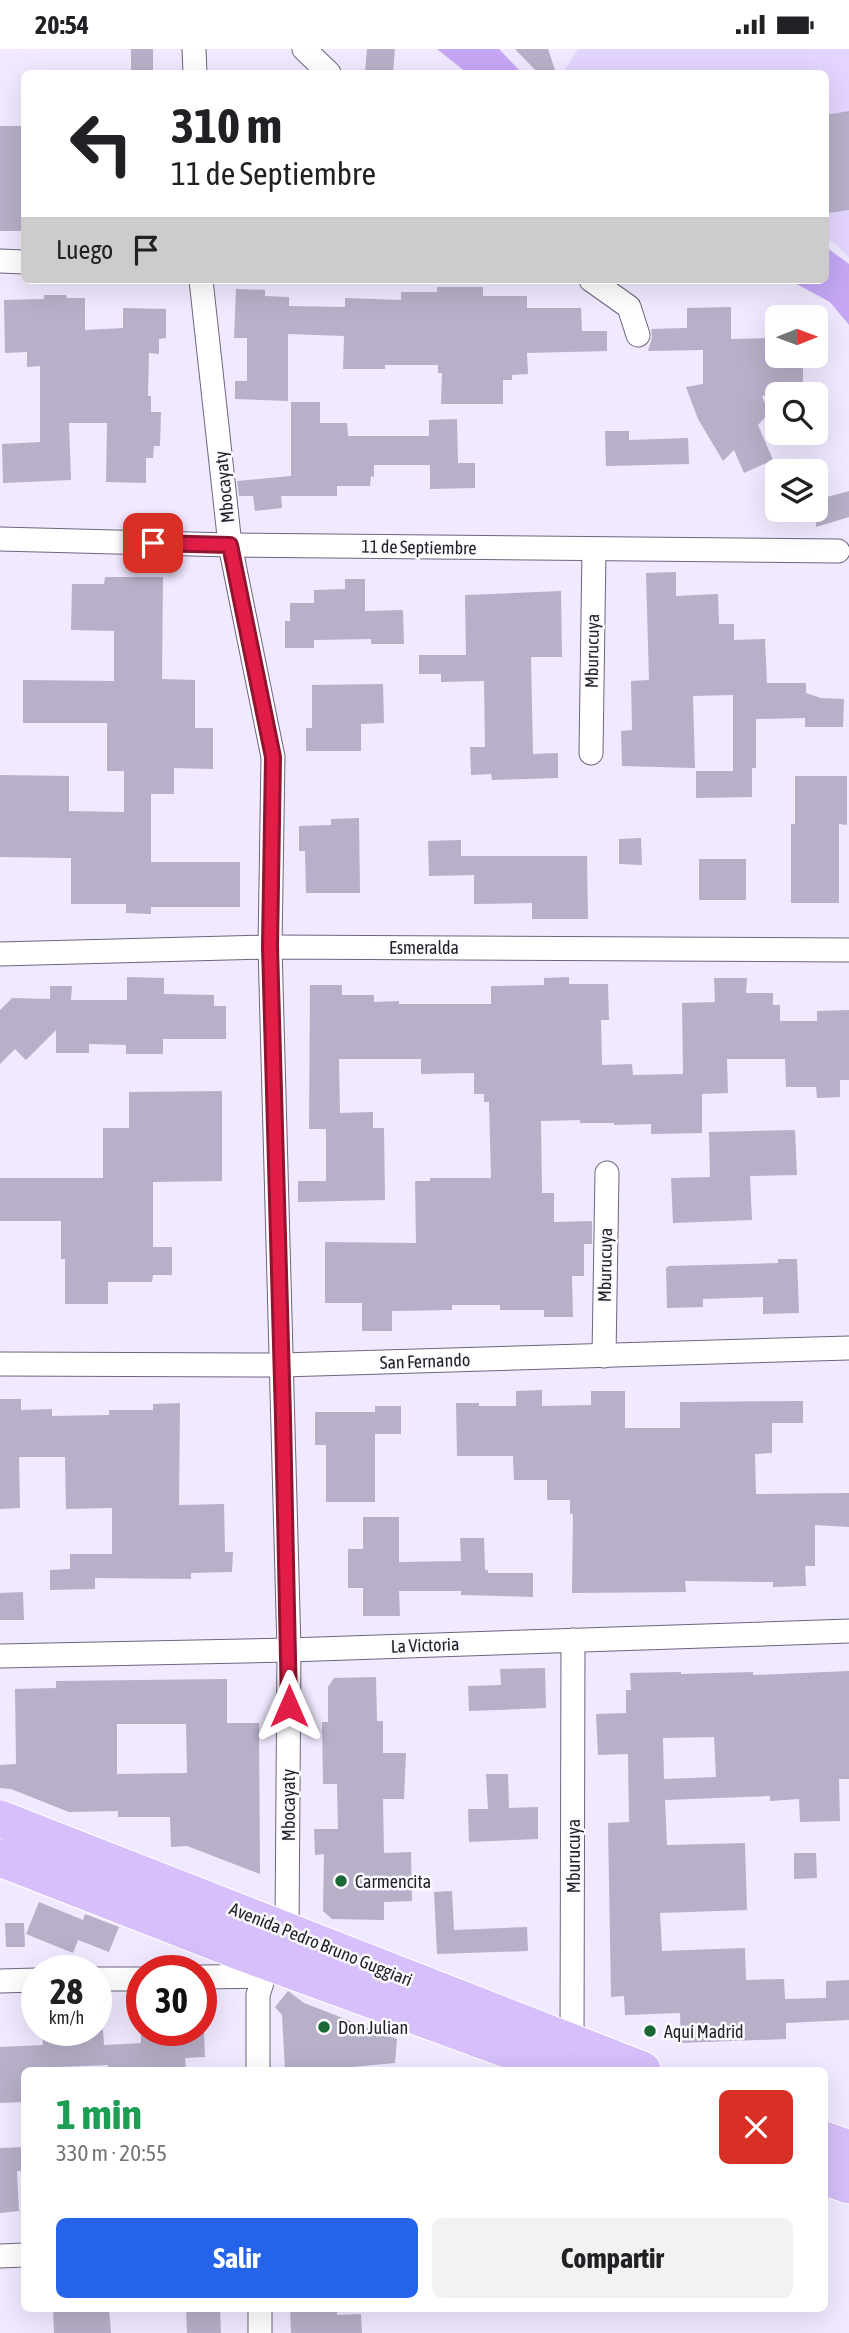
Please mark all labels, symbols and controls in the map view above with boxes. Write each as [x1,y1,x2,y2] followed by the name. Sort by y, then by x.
[35,10,89,40] text: 20:54
[171,97,282,153] text: 310 m
[56,98,147,189] icon: left
[171,155,376,192] text: 11 de Septiembre
[127,231,165,269] icon: arrive
[56,235,113,265] text: Luego
[765,305,828,367] north arrow
[765,305,828,522] map controls
[765,382,828,445] button: search
[210,450,238,524] street label: Mbocayaty
[765,459,828,522] button: layers
[123,513,183,573] pin
[134,524,172,562] icon: arrive
[361,535,477,559] street label: 11 de Septiembre
[581,614,603,688] street label: Mburucuya
[389,937,459,958] street label: Esmeralda
[594,1228,616,1302] street label: Mburucuya
[379,1349,471,1373] street label: San Fernando
[390,1633,460,1657] street label: La Victoria
[252,1669,326,1743] position arrow
[278,1769,299,1841] street label: Mbocayaty
[563,1819,584,1893] street label: Mburucuya
[355,1871,431,1892] place label: Carmencita
[333,1873,349,1889] marker: Carmencita
[226,1898,416,1990] street label: Avenida Pedro Bruno Guggiari
[126,1955,217,2046] speed limit sign: 30
[50,1971,83,2011] text: 28
[49,2007,84,2028] text: km/h
[338,2017,408,2038] place label: Don Julian
[316,2019,332,2035] marker: Don Julian
[664,2021,744,2042] place label: Aquí Madrid
[642,2023,658,2039] marker: Aquí Madrid
[56,2090,142,2138] text: 1 min
[719,2090,793,2164] button: close
[56,2140,167,2166] text: 330 m · 20:55
[56,2218,418,2298] button: Salir
[432,2218,793,2298] button: Compartir

